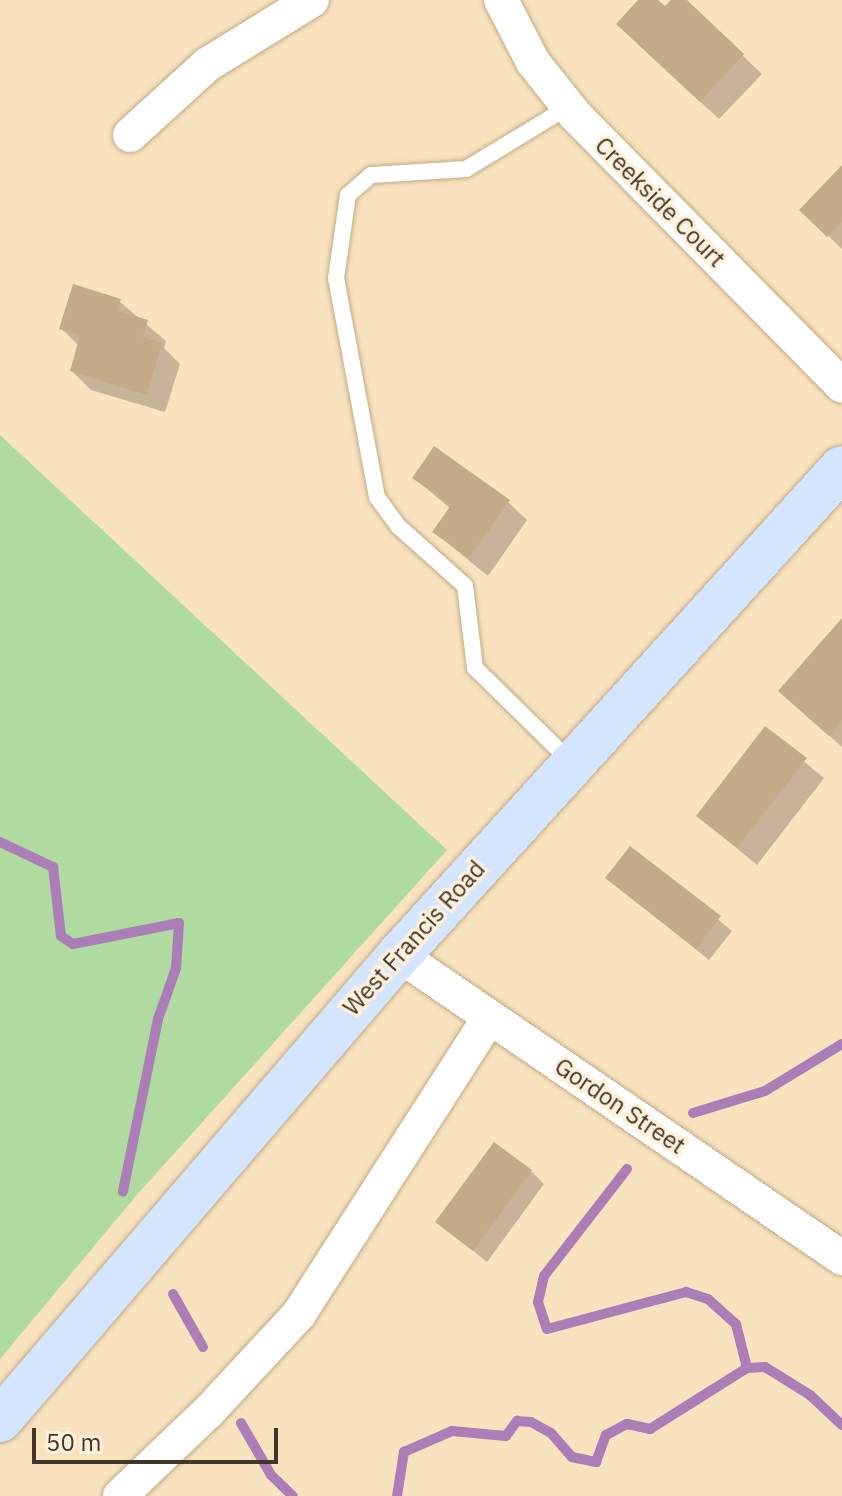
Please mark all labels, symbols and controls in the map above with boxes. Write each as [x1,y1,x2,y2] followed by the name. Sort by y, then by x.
[589,131,731,273] street label: Creekside Court
[337,855,491,1021] street label: West Francis Road
[549,1052,691,1160] street label: Gordon Street
[36,1412,282,1462] scale bar
[46,1426,101,1458] text: 50 m

